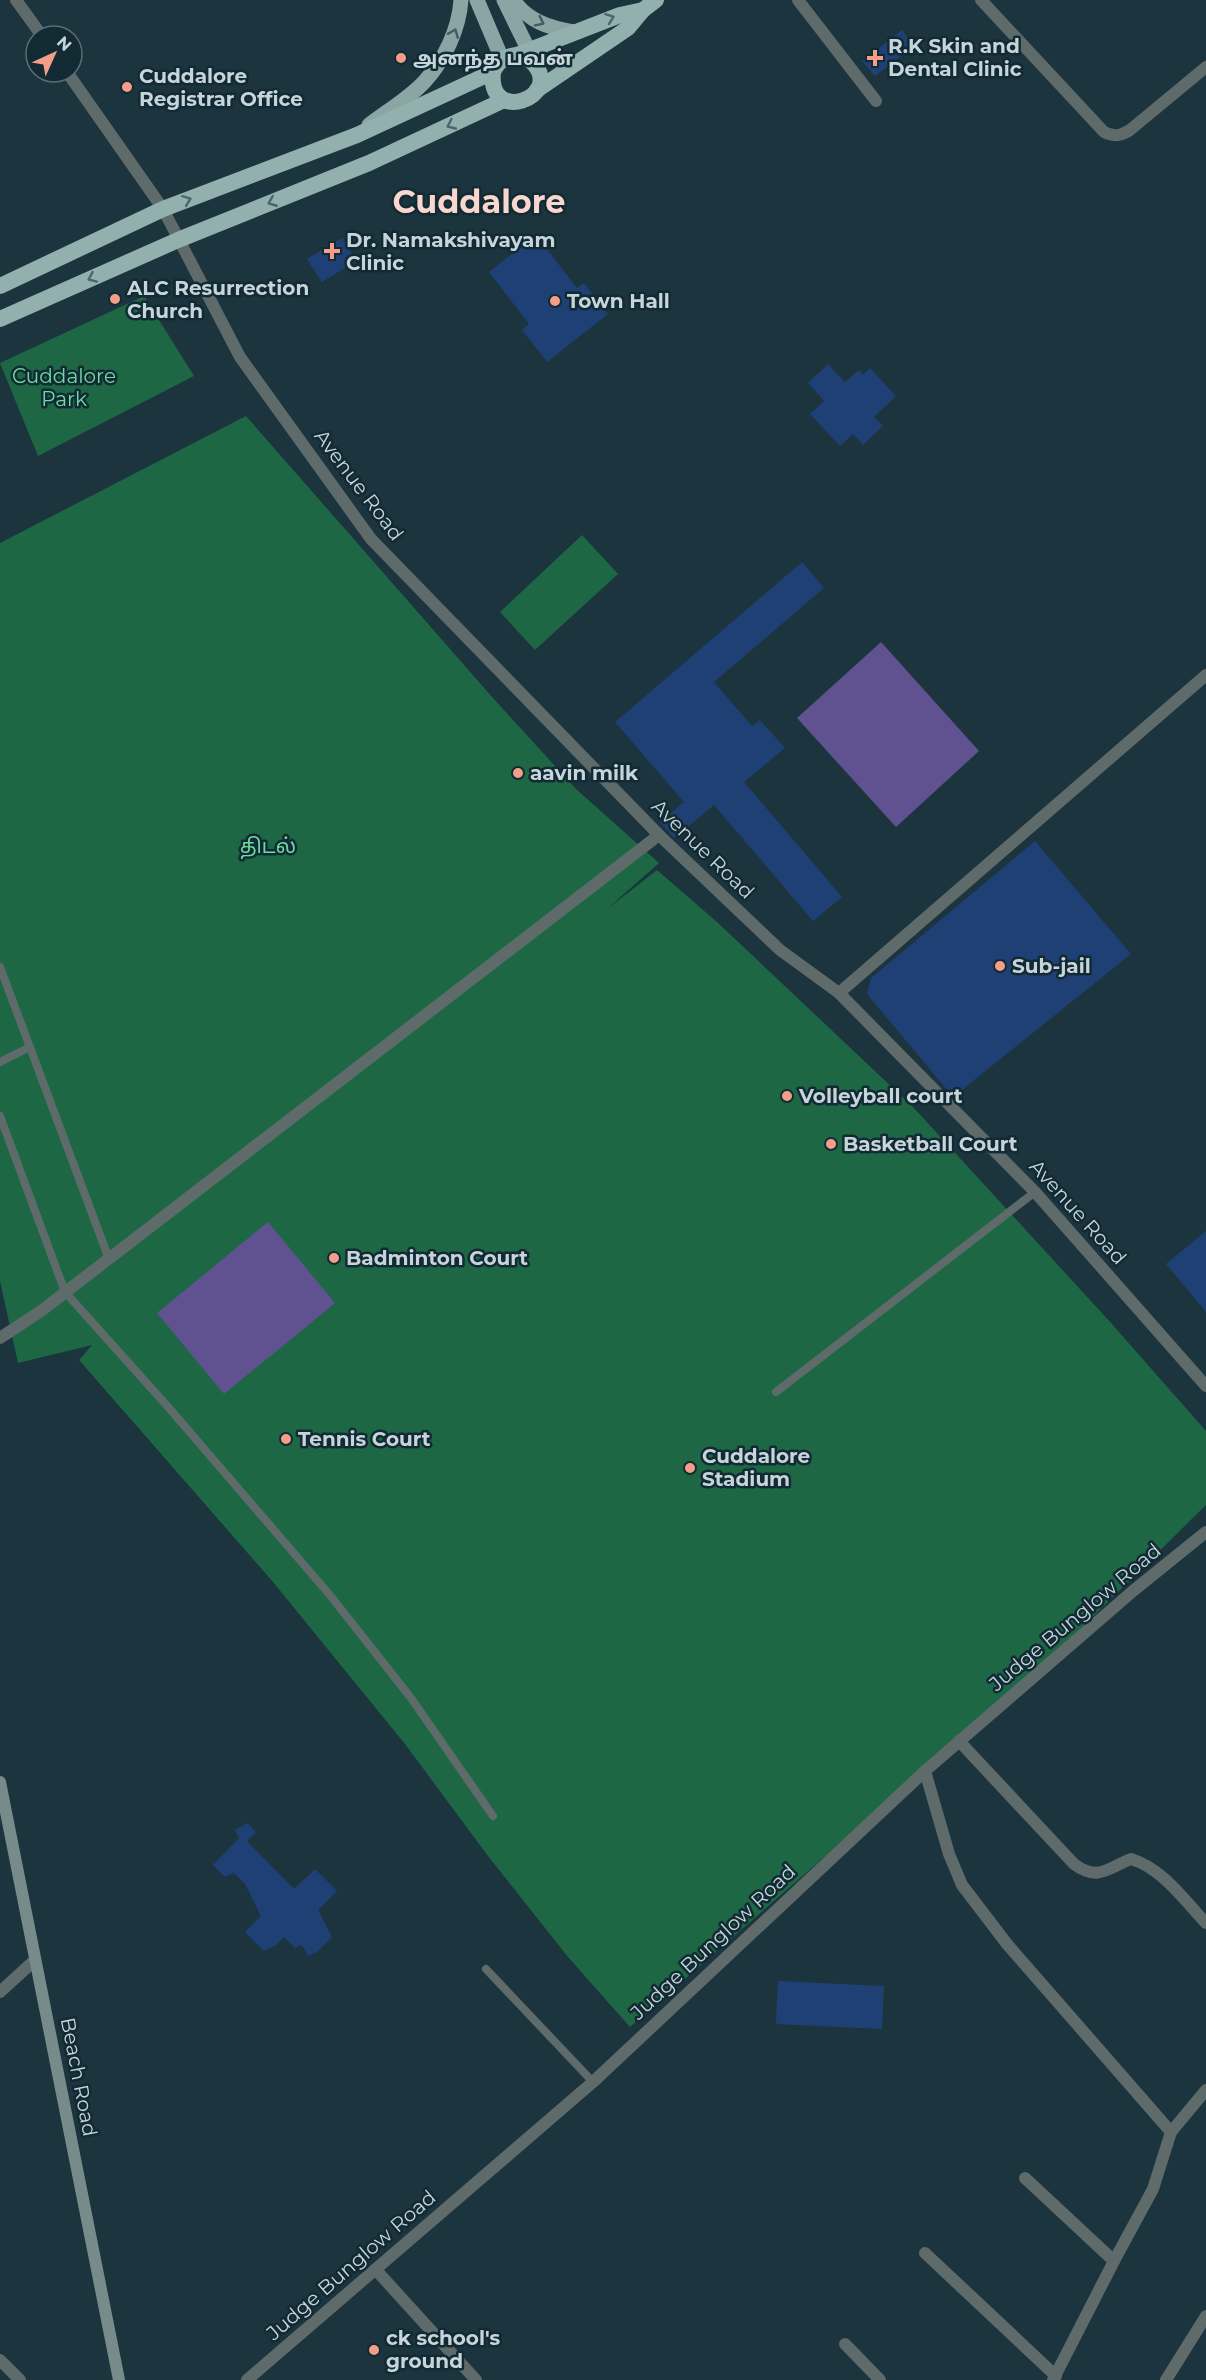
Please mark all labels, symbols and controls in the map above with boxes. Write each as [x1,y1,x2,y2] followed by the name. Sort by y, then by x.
[604,13,615,26] one-way arrow
[533,15,544,27] one-way arrow
[24,24,84,84] north arrow
[447,28,459,39] one-way arrow
[53,32,76,55] text: N
[888,34,1022,81] place label: R.K Skin and Dental Clinic
[413,46,573,72] place label: அனந்த பவன்
[866,49,884,67] marker: R.K Skin and Dental Clinic
[394,51,408,65] marker: அனந்த பவன்
[139,64,303,111] place label: Cuddalore Registrar Office
[120,80,134,94] marker: Cuddalore Registrar Office
[447,118,458,130] one-way arrow
[392,182,566,221] district label: Cuddalore
[180,195,191,207] one-way arrow
[267,195,278,207] one-way arrow
[346,228,555,275] place label: Dr. Namakshivayam Clinic
[323,242,341,260] marker: Dr. Namakshivayam Clinic
[88,271,99,283] one-way arrow
[126,276,309,323] place label: ALC Resurrection Church
[567,289,670,313] place label: Town Hall
[108,292,122,306] marker: ALC Resurrection Church
[548,294,562,308] marker: Town Hall
[12,364,116,411] park label: Cuddalore Park
[309,425,409,545] street label: Avenue Road
[530,761,639,785] place label: aavin milk
[511,766,525,780] marker: aavin milk
[647,794,759,904] street label: Avenue Road
[240,834,296,859] park label: திடல்
[1012,954,1091,978] place label: Sub-jail
[993,959,1007,973] marker: Sub-jail
[798,1084,963,1108] place label: Volleyball court
[780,1089,794,1103] marker: Volleyball court
[843,1132,1018,1156] place label: Basketball Court
[824,1137,838,1151] marker: Basketball Court
[1025,1155,1131,1269] street label: Avenue Road
[346,1246,528,1270] place label: Badminton Court
[327,1251,341,1265] marker: Badminton Court
[298,1427,431,1451] place label: Tennis Court
[279,1432,293,1446] marker: Tennis Court
[702,1444,810,1491] place label: Cuddalore Stadium
[683,1461,697,1475] marker: Cuddalore Stadium
[984,1538,1166,1696] street label: Judge Bunglow Road
[625,1859,800,2025] street label: Judge Bunglow Road
[56,2015,102,2139] street label: Beach Road
[261,2185,441,2346] street label: Judge Bunglow Road
[386,2326,501,2373] place label: ck school's ground
[367,2343,381,2357] marker: ck school's ground

